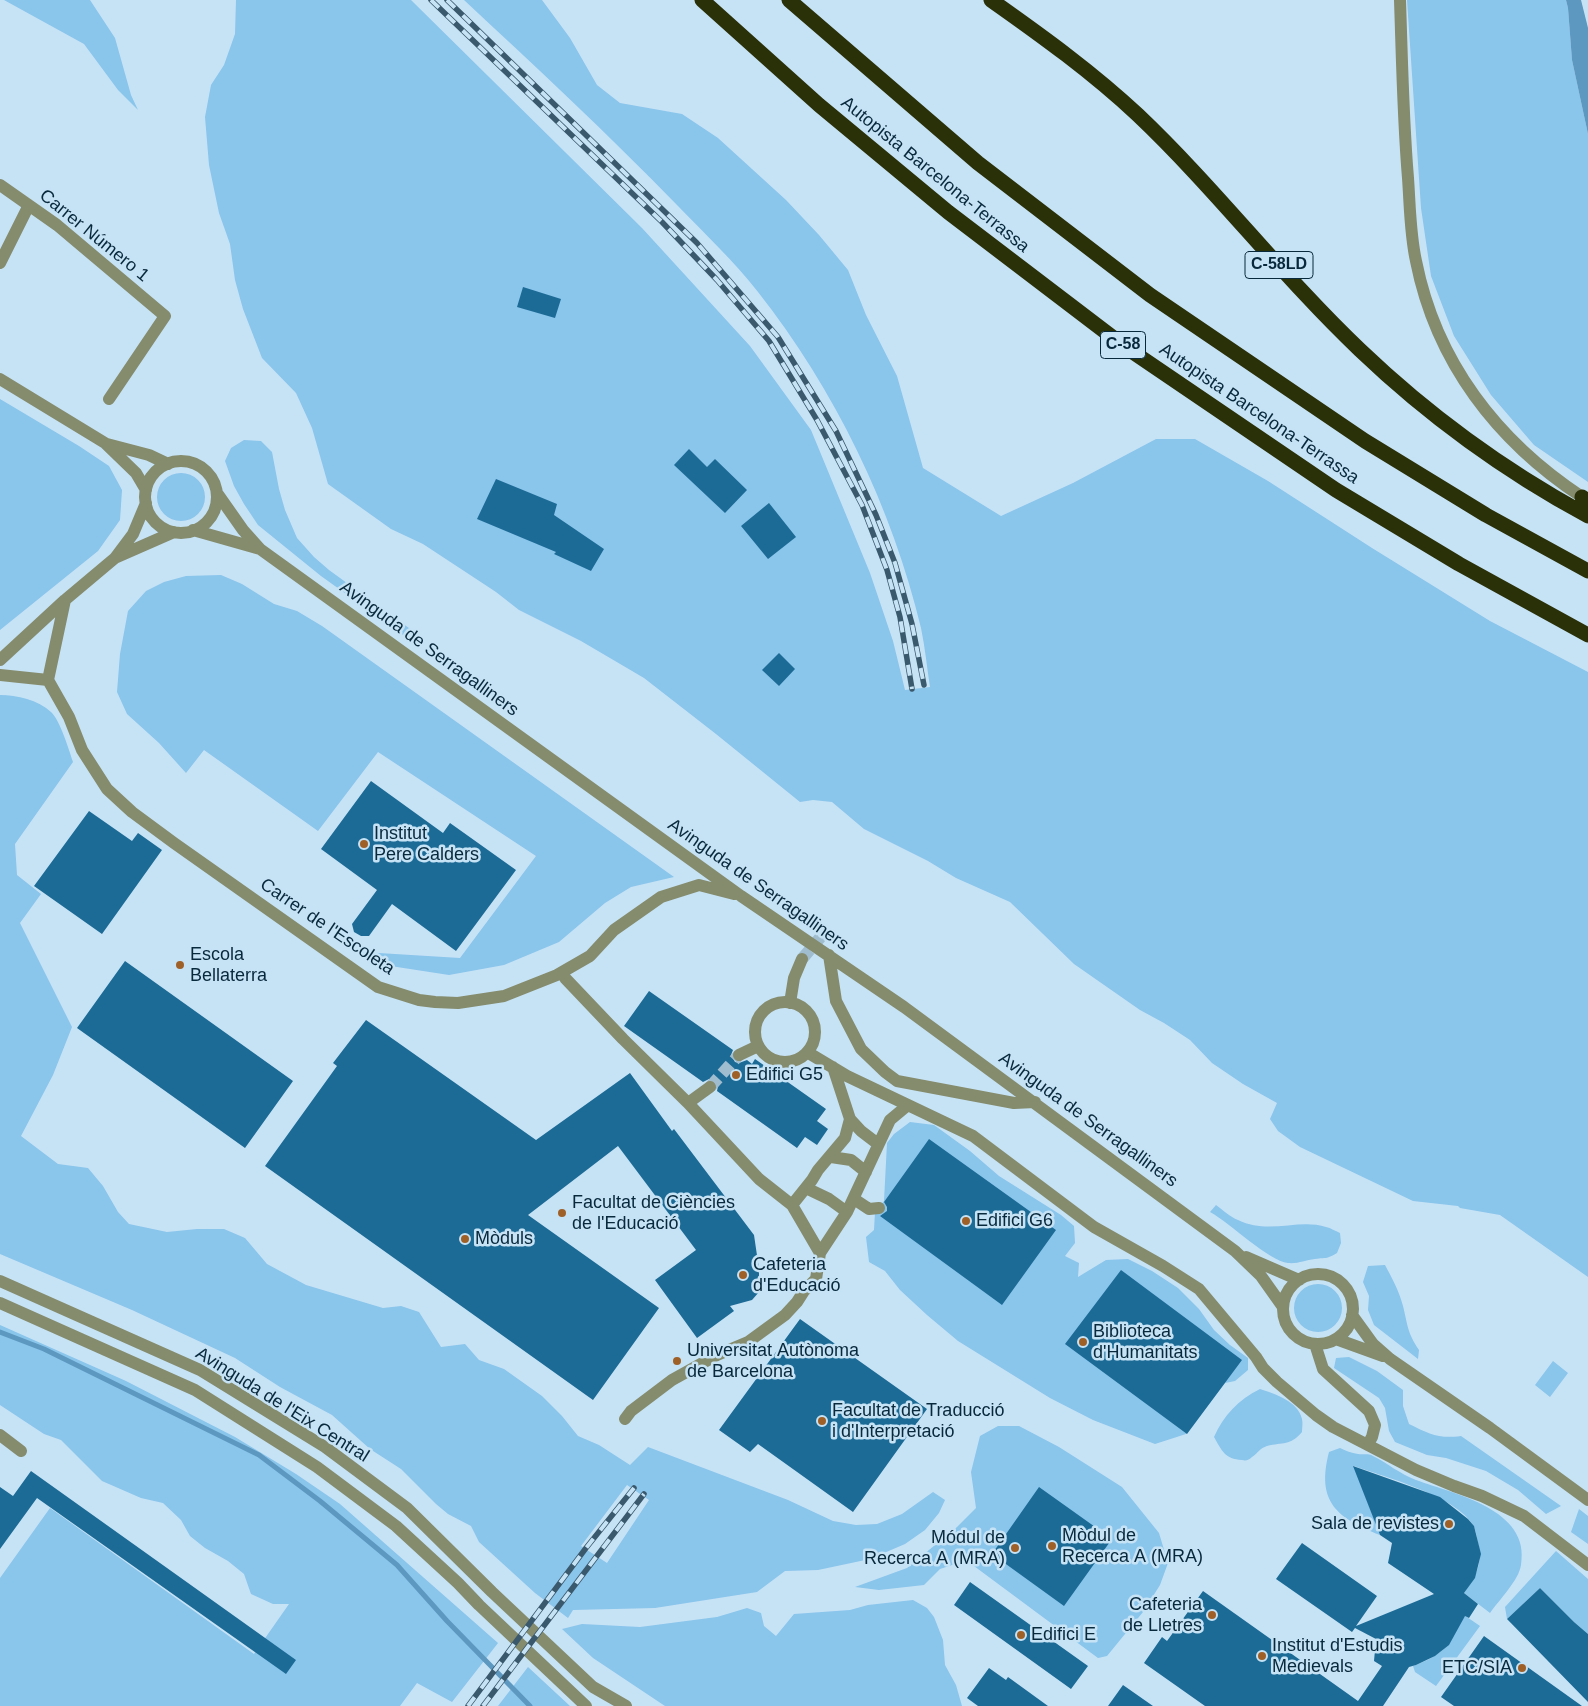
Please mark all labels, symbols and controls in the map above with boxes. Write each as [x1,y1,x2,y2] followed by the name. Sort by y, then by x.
[836,92,1034,258] street label: Autopista Barcelona-Terrassa
[35,185,153,287] street label: Carrer Número 1
[1245,252,1313,278] road number: C-58LD
[1100,332,1146,358] road number: C-58
[1155,339,1363,489] street label: Autopista Barcelona-Terrassa
[335,577,523,721] street label: Avinguda de Serragalliners
[663,814,853,956] street label: Avinguda de Serragalliners
[374,823,479,866] place label: Institut Pere Calders
[358,838,370,850] marker: Institut Pere Calders
[256,874,398,980] street label: Carrer de l'Escoleta
[190,944,267,986] place label: Escola Bellaterra
[174,959,186,971] marker: Escola Bellaterra
[994,1048,1182,1192] street label: Avinguda de Serragalliners
[746,1064,823,1086] place label: Edifici G5
[730,1069,742,1081] marker: Edifici G5
[572,1192,735,1234] place label: Facultat de Ciències de l'Educació
[556,1207,568,1219] marker: Facultat de Ciències de l'Educació
[976,1210,1053,1232] place label: Edifici G6
[960,1215,972,1227] marker: Edifici G6
[475,1228,533,1250] place label: Mòduls
[459,1233,471,1245] marker: Mòduls
[753,1254,840,1296] place label: Cafeteria d'Educació
[737,1269,749,1281] marker: Cafeteria d'Educació
[1093,1321,1197,1364] place label: Biblioteca d'Humanitats
[1077,1336,1089,1348] marker: Biblioteca d'Humanitats
[687,1340,859,1382] place label: Universitat Autònoma de Barcelona
[191,1343,373,1467] street label: Avinguda de l'Eix Central
[671,1355,683,1367] marker: Universitat Autònoma de Barcelona
[832,1400,1004,1442] place label: Facultat de Traducció i d'Interpretació
[816,1415,828,1427] marker: Facultat de Traducció i d'Interpretació
[1311,1513,1439,1535] place label: Sala de revistes
[1443,1518,1455,1530] marker: Sala de revistes
[1062,1525,1203,1568] place label: Mòdul de Recerca A (MRA)
[864,1527,1005,1570] place label: Módul de Recerca A (MRA)
[1046,1540,1058,1552] marker: Mòdul de Recerca A (MRA)
[1009,1542,1021,1554] marker: Módul de Recerca A (MRA)
[1123,1594,1202,1636] place label: Cafeteria de Lletres
[1206,1609,1218,1621] marker: Cafeteria de Lletres
[1031,1624,1096,1646] place label: Edifici E
[1015,1629,1027,1641] marker: Edifici E
[1272,1635,1402,1678] place label: Institut d'Estudis Medievals
[1256,1650,1268,1662] marker: Institut d'Estudis Medievals
[1442,1657,1512,1679] place label: ETC/SIA
[1516,1662,1528,1674] marker: ETC/SIA

